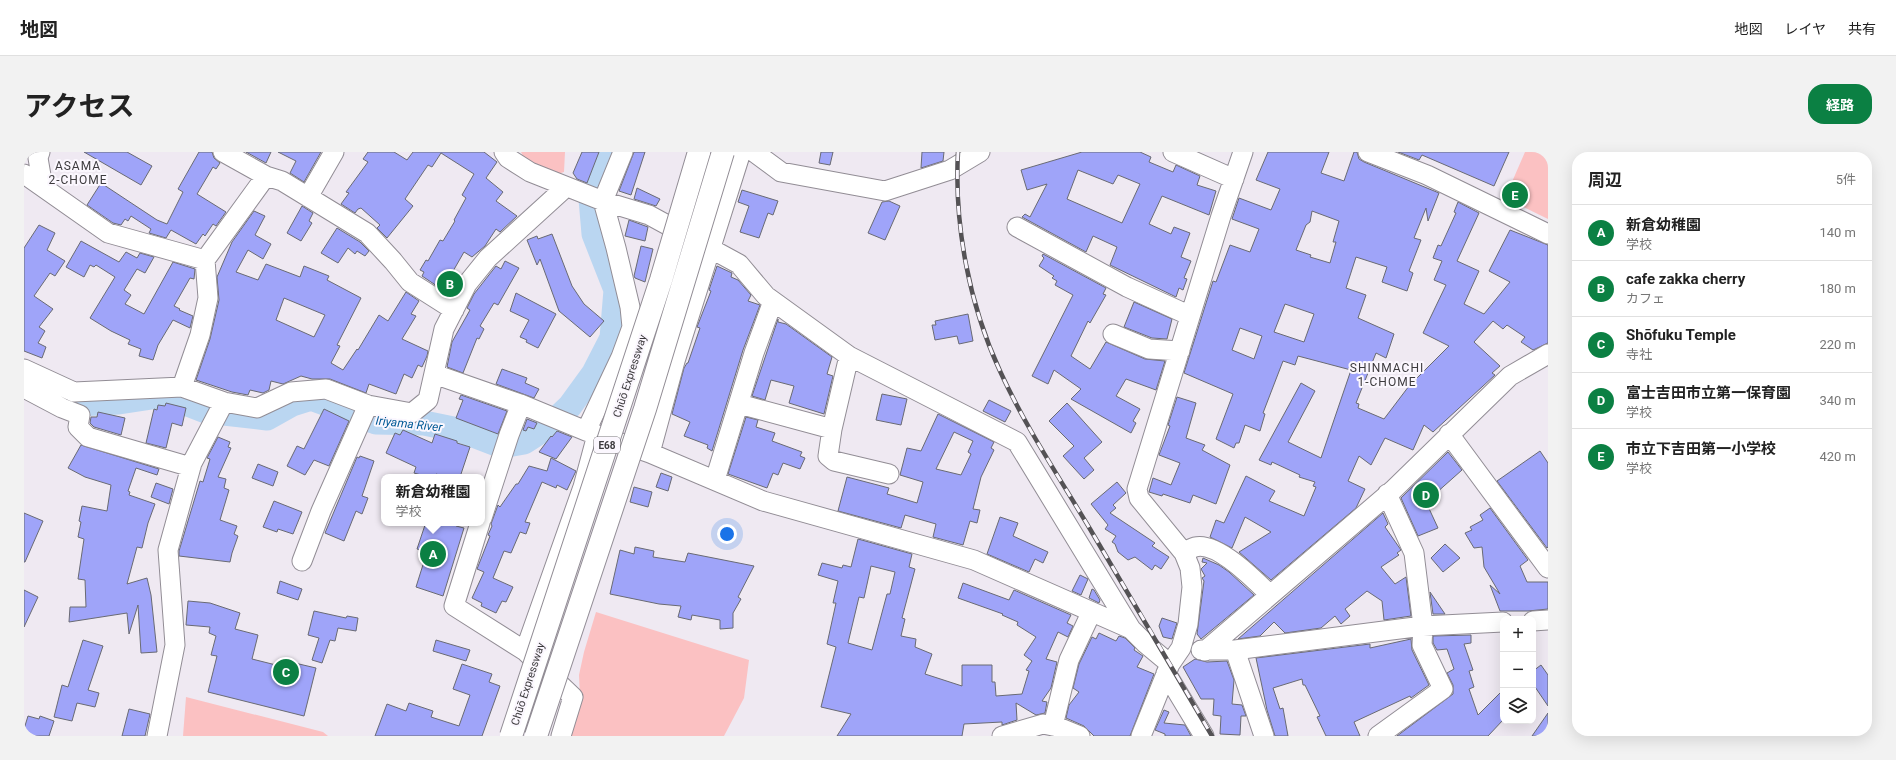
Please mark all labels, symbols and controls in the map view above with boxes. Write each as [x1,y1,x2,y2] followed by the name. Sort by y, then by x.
[20,18,58,41] text: 地図
[1734,21,1762,37] text: 地図
[1784,21,1826,37] text: レイヤ
[1848,21,1876,37] text: 共有
[1808,84,1872,124] button: 経路
[24,90,135,123] text: アクセス
[49,159,107,187] district label: ASAMA 2-CHOME
[1588,170,1622,190] text: 周辺
[1836,172,1856,187] text: 5件
[1502,180,1528,210] pin: E
[1626,216,1701,234] text: 新倉幼稚園
[1597,225,1605,240] text: A
[1819,225,1856,240] text: 140 m
[1626,237,1652,252] text: 学校
[437,269,463,299] pin: B
[1626,270,1745,288] text: cafe zakka cherry
[1597,281,1605,296] text: B
[1819,281,1856,296] text: 180 m
[1626,291,1665,306] text: カフェ
[1626,326,1736,344] text: Shōfuku Temple
[610,332,650,419] street label: Chūō Expressway
[1597,337,1605,352] text: C
[1819,337,1856,352] text: 220 m
[1626,347,1652,362] text: 寺社
[1350,361,1424,389] district label: SHINMACHI 1-CHOME
[1626,384,1791,402] text: 富士吉田市立第一保育園
[1597,393,1605,408] text: D
[1819,393,1856,408] text: 340 m
[1626,405,1652,420] text: 学校
[375,414,444,435] water label: Iriyama River
[594,437,620,453] road number: E68
[1626,440,1776,458] text: 市立下吉田第一小学校
[1597,449,1605,464] text: E
[1819,449,1856,464] text: 420 m
[1626,461,1652,476] text: 学校
[381,474,485,526] popup
[1413,480,1439,510] pin: D
[395,483,471,501] text: 新倉幼稚園
[395,504,422,519] text: 学校
[717,524,737,544] your location
[420,539,446,569] pin: A
[1500,616,1536,724] map controls
[1500,616,1536,652] button: +
[508,640,548,727] street label: Chūō Expressway
[1500,652,1536,688] button: −
[273,657,299,687] pin: C
[1500,688,1536,724] button: layers

